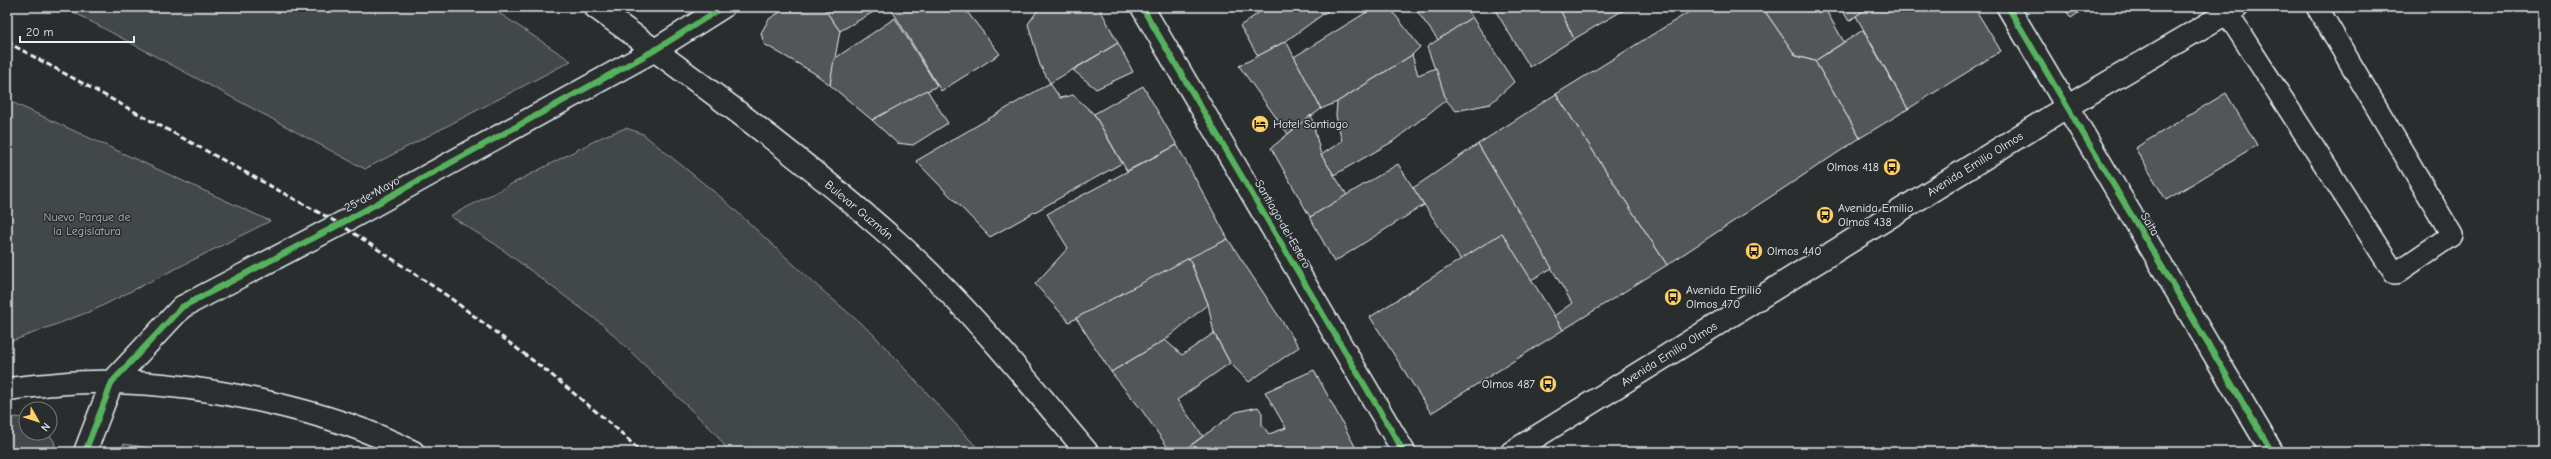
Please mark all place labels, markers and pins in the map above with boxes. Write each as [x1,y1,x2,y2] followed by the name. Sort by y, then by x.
[1250,114,1270,134] hotel icon: Hotel Santiago
[1273,117,1348,131] place label: Hotel Santiago
[1882,157,1902,177] bus stop icon: Olmos 418
[1827,160,1879,174] place label: Olmos 418
[1838,201,1913,229] place label: Avenida Emilio Olmos 438
[1815,205,1835,225] bus stop icon: Avenida Emilio Olmos 438
[1744,241,1764,261] bus stop icon: Olmos 440
[1767,244,1821,258] place label: Olmos 440
[1686,283,1761,311] place label: Avenida Emilio Olmos 470
[1663,287,1683,307] bus stop icon: Avenida Emilio Olmos 470
[1538,374,1558,394] bus stop icon: Olmos 487
[1482,377,1535,391] place label: Olmos 487

